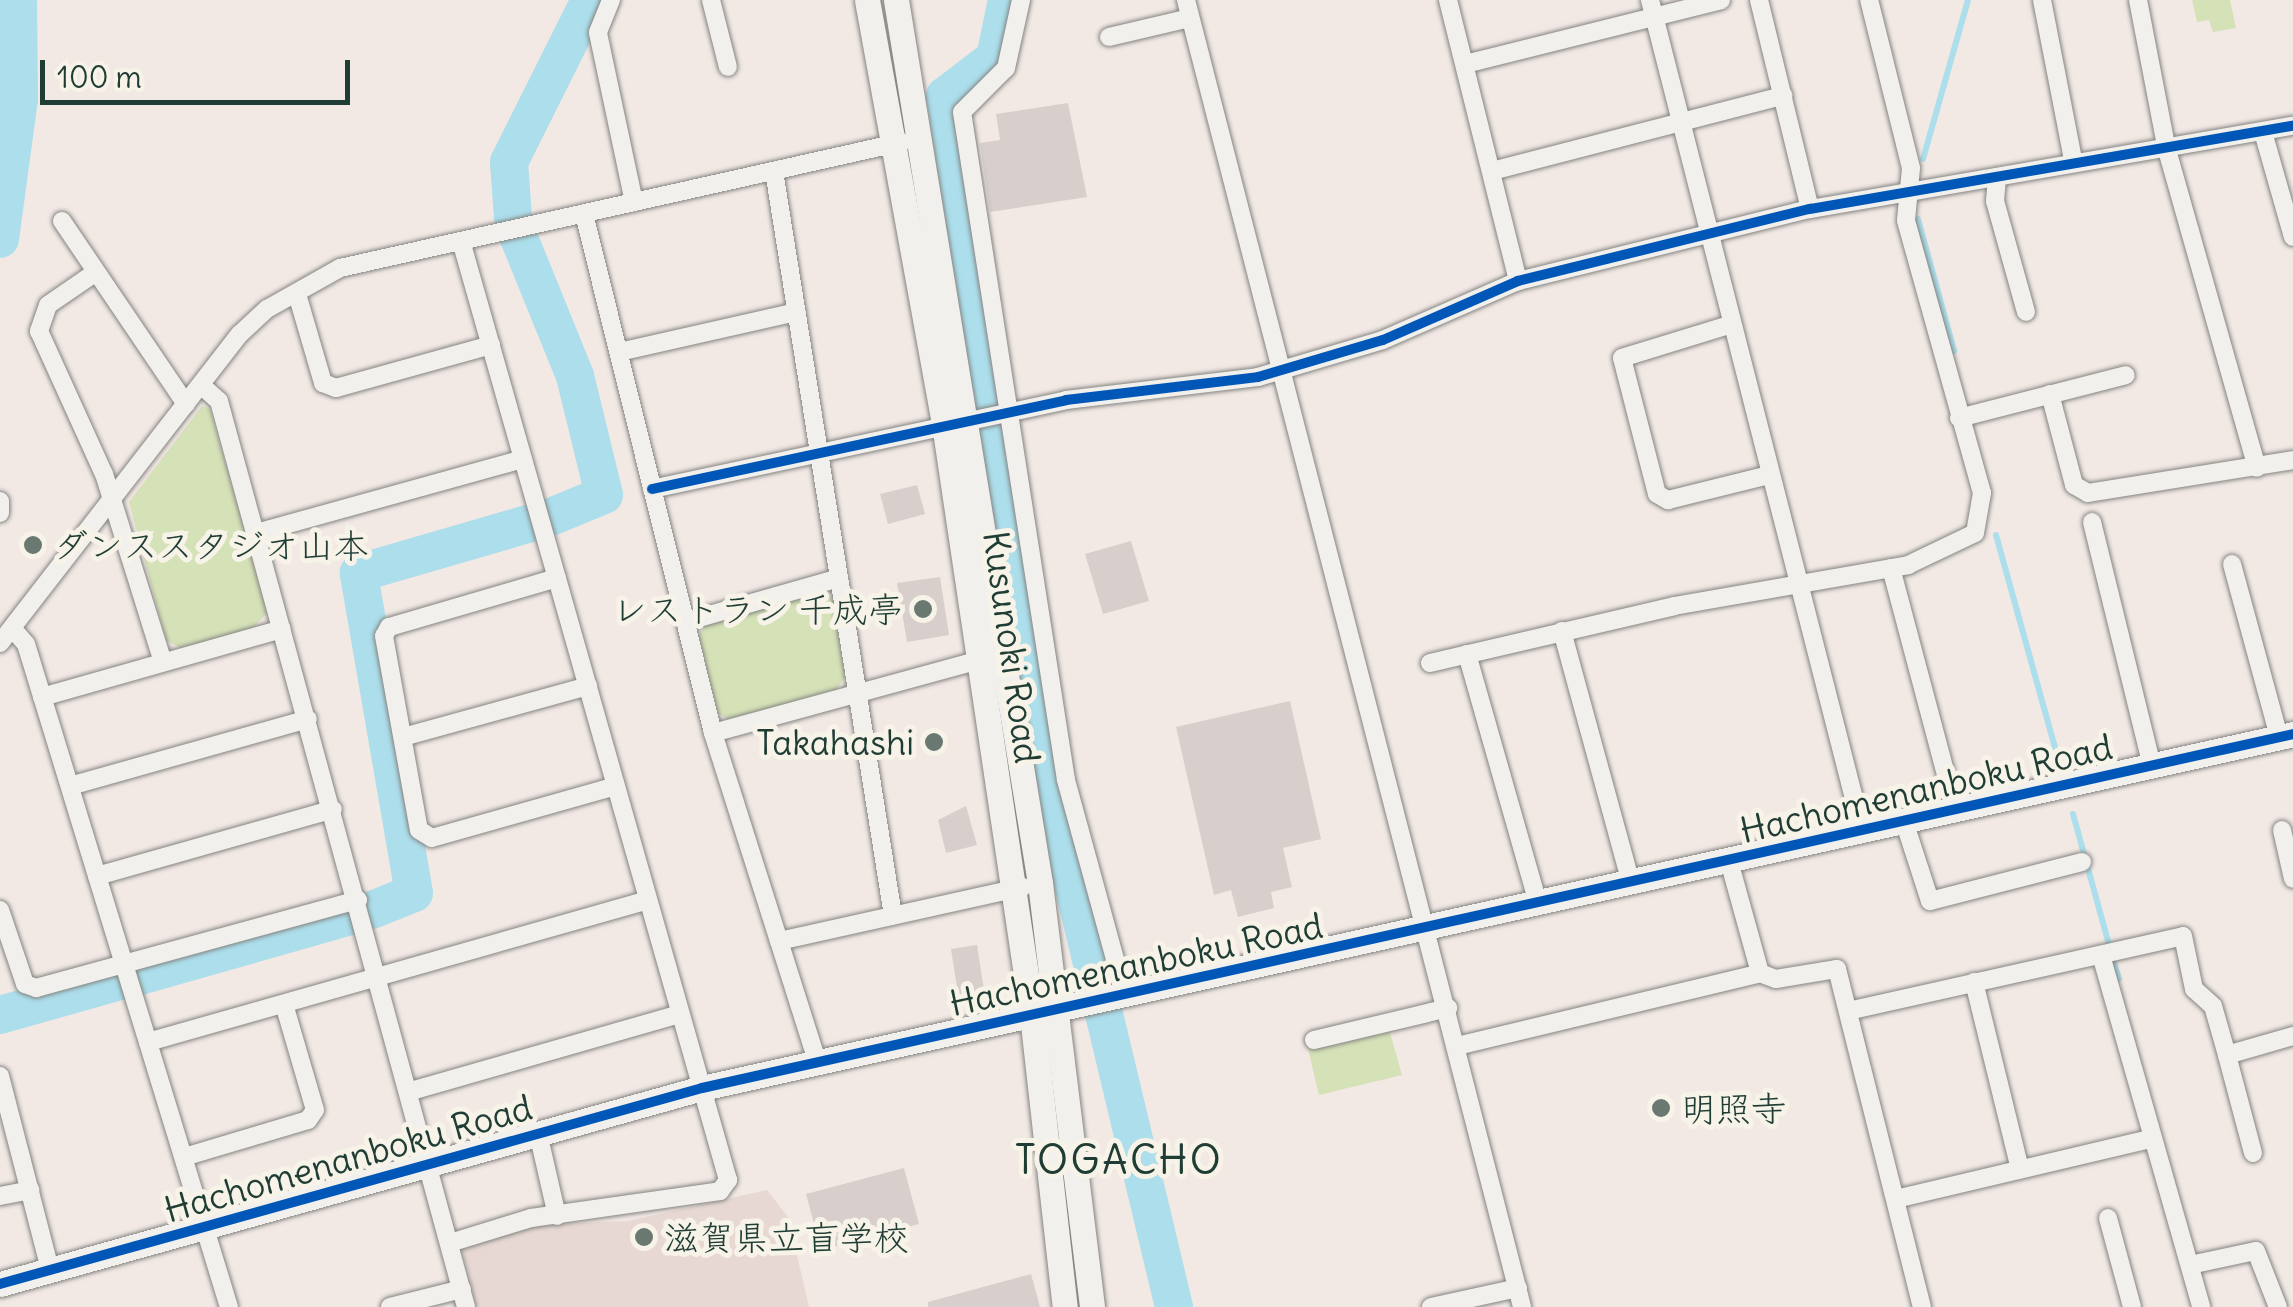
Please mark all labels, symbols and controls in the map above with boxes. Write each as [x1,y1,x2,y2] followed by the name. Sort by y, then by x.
[45,40,355,102] scale bar
[57,58,142,96] text: 100 m
[53,524,368,566] place label: ダンススタジオ山本
[975,528,1049,766] street label: Kusunoki Road
[22,534,44,556] marker: ダンススタジオ山本
[615,588,903,630] place label: レストラン 千成亭
[912,598,934,620] marker: レストラン 千成亭
[756,721,914,763] place label: Takahashi
[1736,725,2116,851] street label: Hachomenanboku Road
[923,731,945,753] marker: Takahashi
[946,904,1326,1024] street label: Hachomenanboku Road
[159,1085,537,1231] street label: Hachomenanboku Road
[1681,1087,1786,1129] place label: 明照寺
[1650,1097,1672,1119] marker: 明照寺
[1015,1136,1223,1184] district label: TOGACHO
[664,1216,909,1258] place label: 滋賀県立盲学校
[633,1226,655,1248] marker: 滋賀県立盲学校

